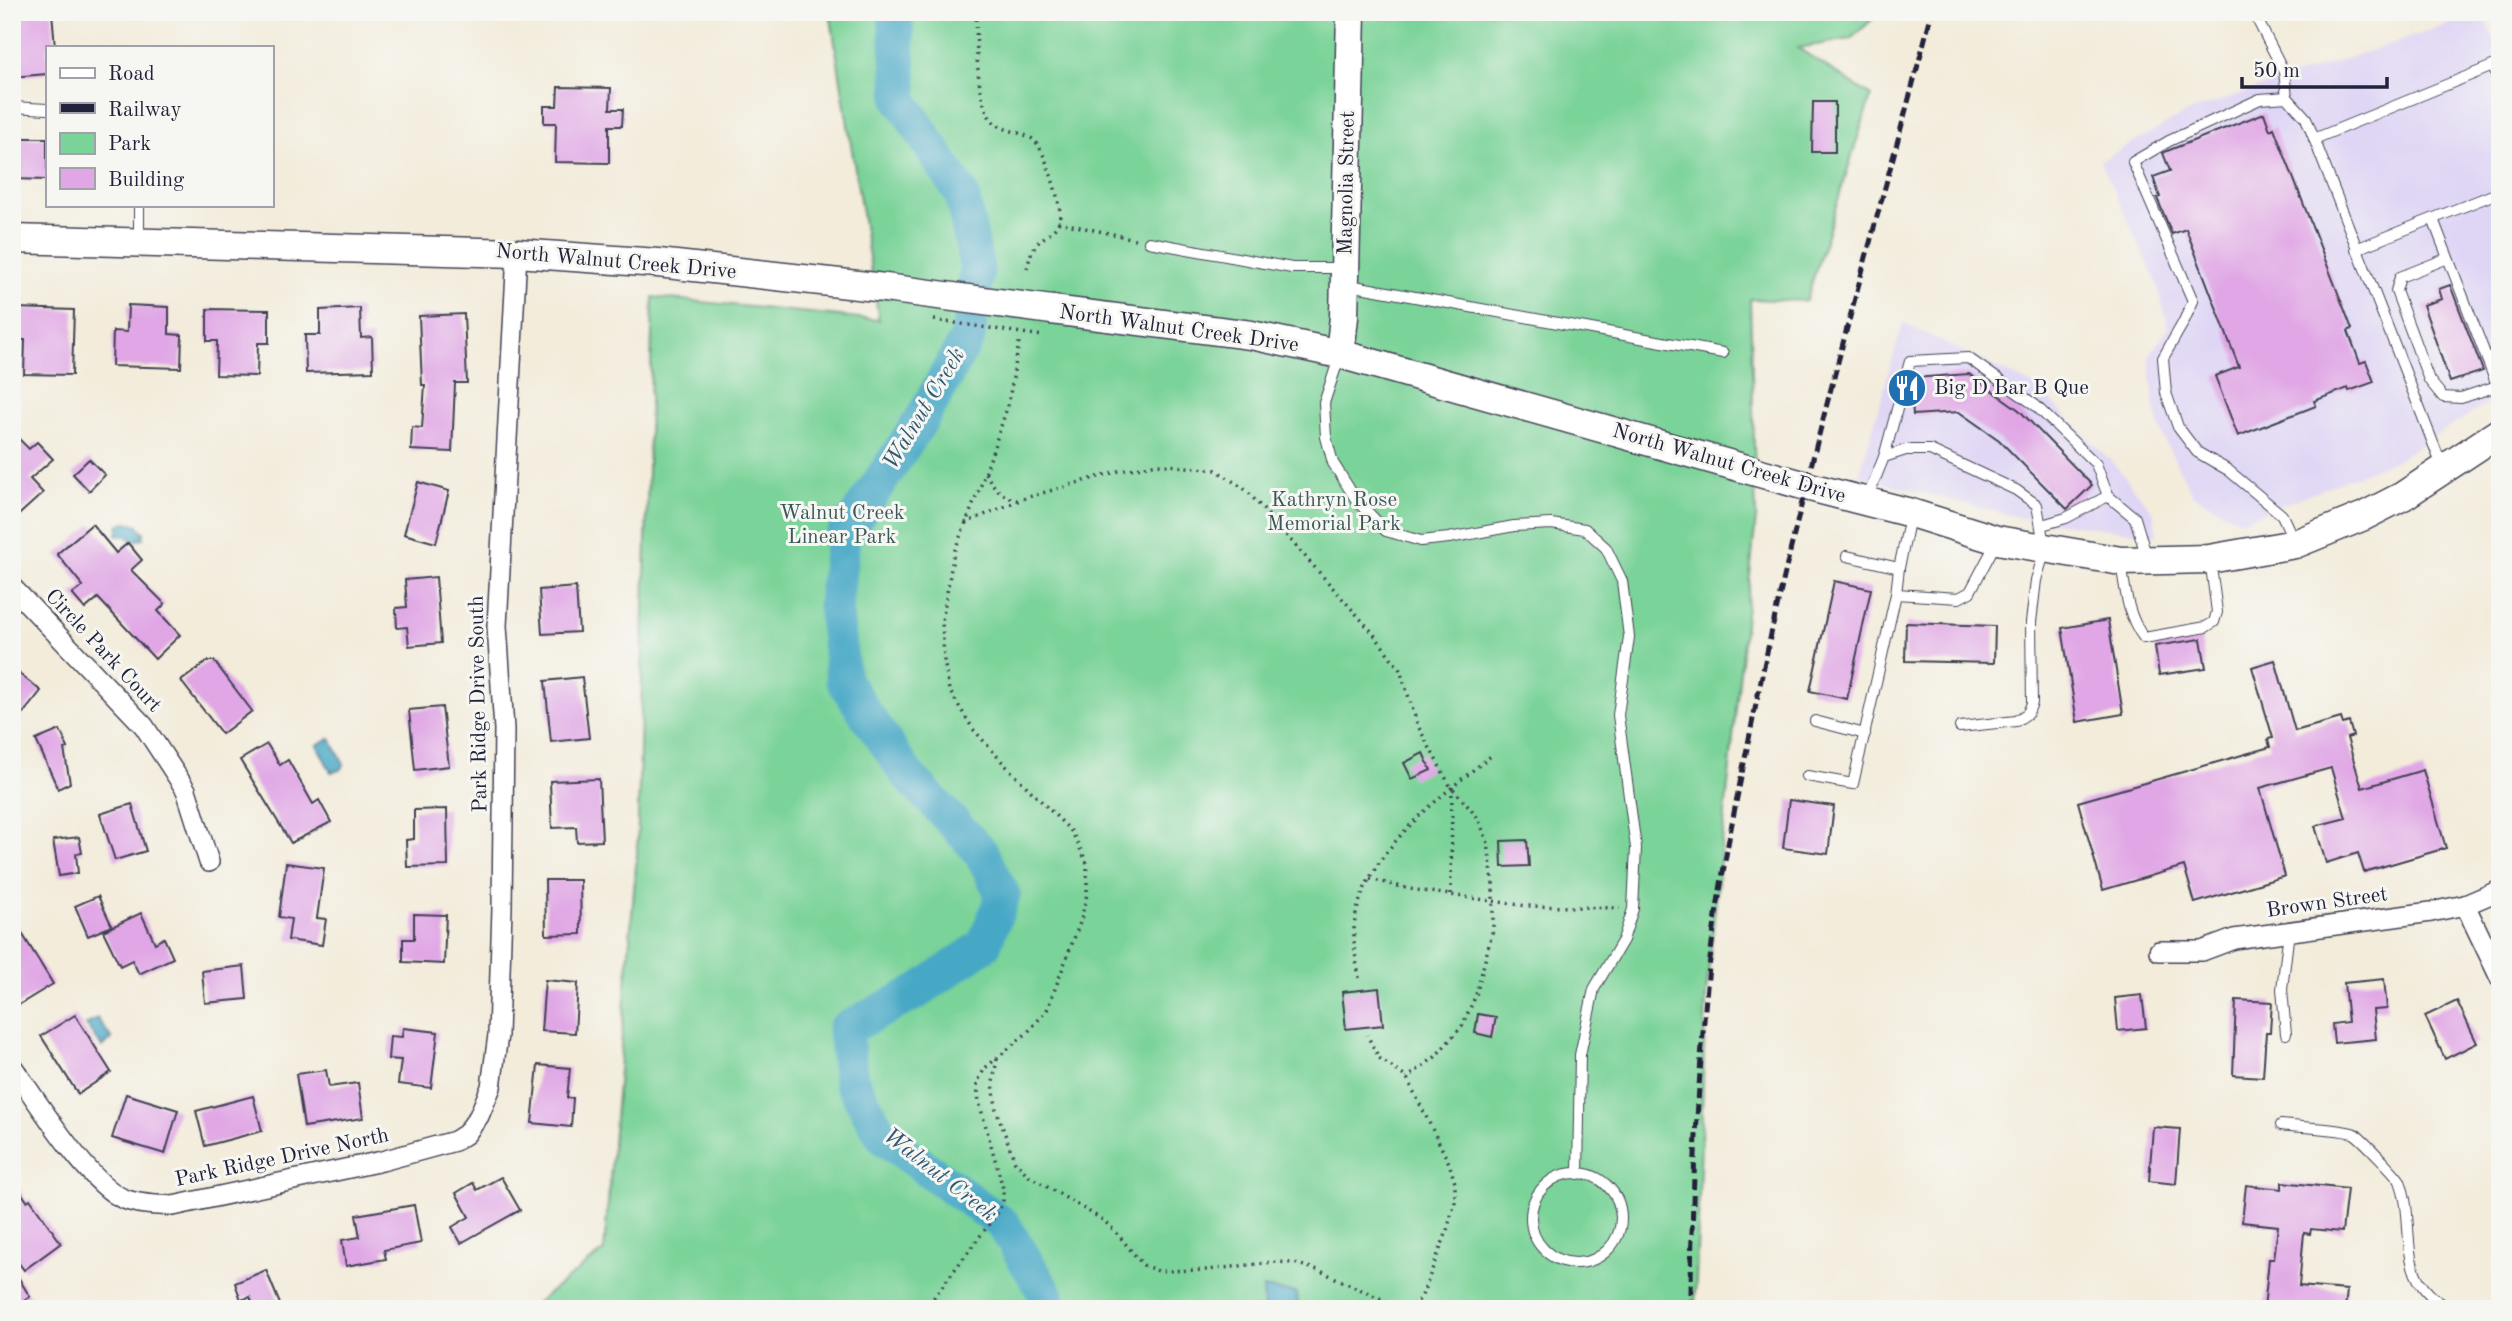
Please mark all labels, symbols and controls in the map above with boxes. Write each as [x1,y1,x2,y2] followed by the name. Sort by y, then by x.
[46,46,273,206] legend
[2242,46,2388,90] scale bar
[2253,61,2300,82] text: 50 m
[108,64,155,85] text: Road
[108,100,182,121] text: Railway
[1335,111,1359,255] street label: Magnolia Street
[108,134,151,155] text: Park
[108,170,185,191] text: Building
[495,241,737,283] street label: North Walnut Creek Drive
[1058,302,1300,356] street label: North Walnut Creek Drive
[879,344,969,474] water label: Walnut Creek
[1886,367,1928,409] restaurant icon: Big D Bar B Que
[1934,378,2089,399] place label: Big D Bar B Que
[1610,421,1848,507] street label: North Walnut Creek Drive
[1267,490,1401,535] park label: Kathryn Rose Memorial Park
[779,503,905,548] park label: Walnut Creek Linear Park
[41,586,165,716] street label: Circle Park Court
[467,595,491,813] street label: Park Ridge Drive South
[2265,884,2389,922] street label: Brown Street
[879,1124,1001,1226] water label: Walnut Creek
[173,1125,391,1191] street label: Park Ridge Drive North

